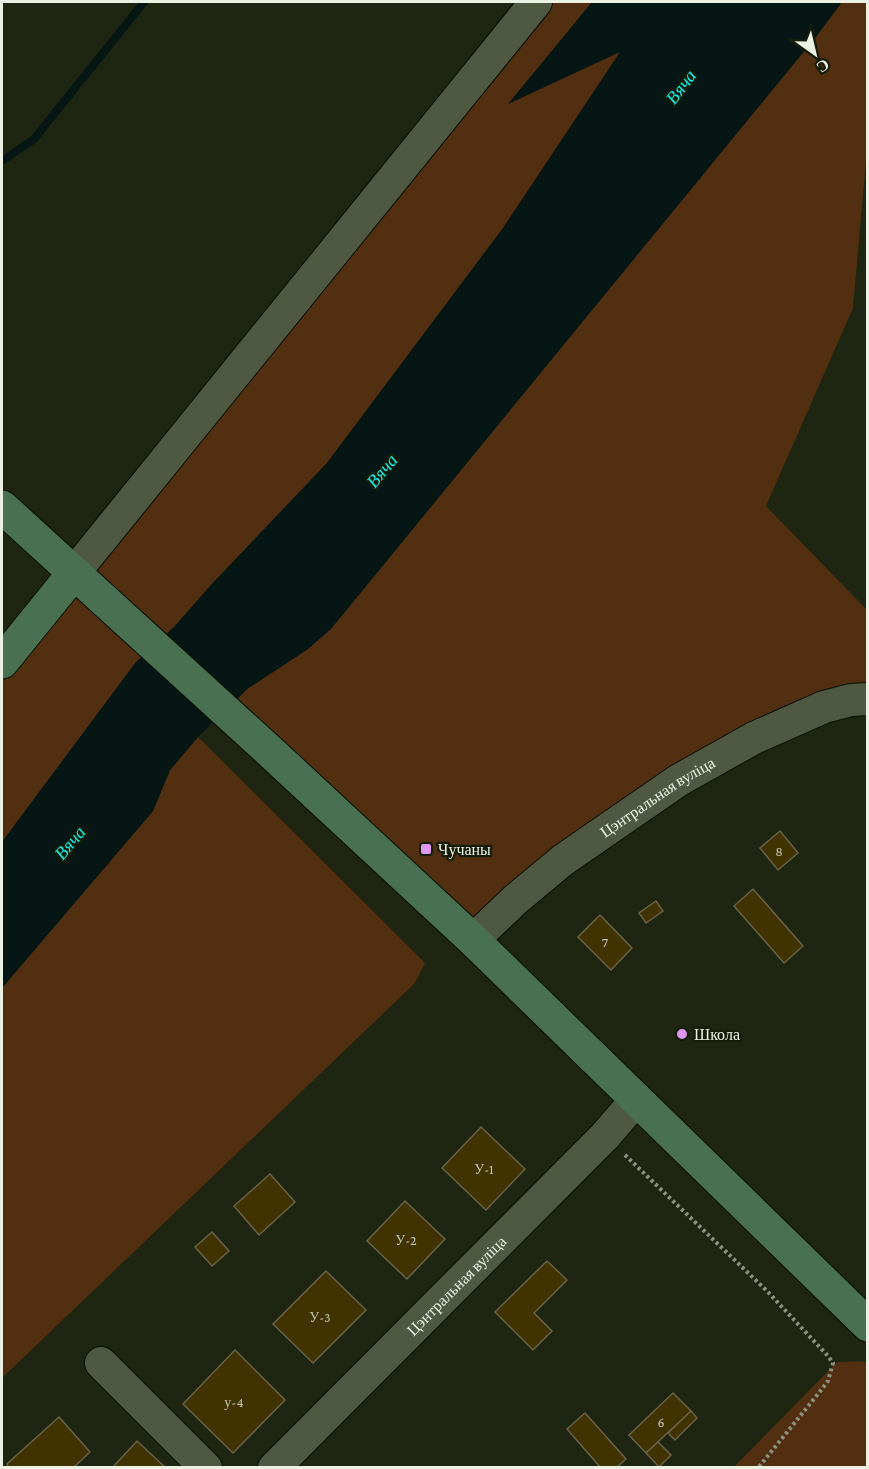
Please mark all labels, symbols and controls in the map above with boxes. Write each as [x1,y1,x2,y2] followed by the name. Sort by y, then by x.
[785,24,845,84] north arrow
[814,56,833,76] text: С
[662,66,700,108] water label: Вяча
[362,450,402,492] water label: Вяча
[597,754,718,842] street label: Цэнтральная вуліца
[50,822,90,864] water label: Вяча
[438,841,491,859] place label: Чучаны
[419,842,433,856] marker: Чучаны
[775,843,783,859] house number: 8
[602,934,609,950] house number: 7
[694,1026,740,1043] place label: Школа
[675,1027,689,1041] marker: Школа
[474,1161,494,1177] house number: У-1
[395,1232,417,1248] house number: У-2
[403,1232,510,1340] street label: Цэнтральная вуліца
[309,1309,331,1325] house number: У-3
[224,1394,244,1410] house number: у-4
[657,1414,665,1430] house number: 6

